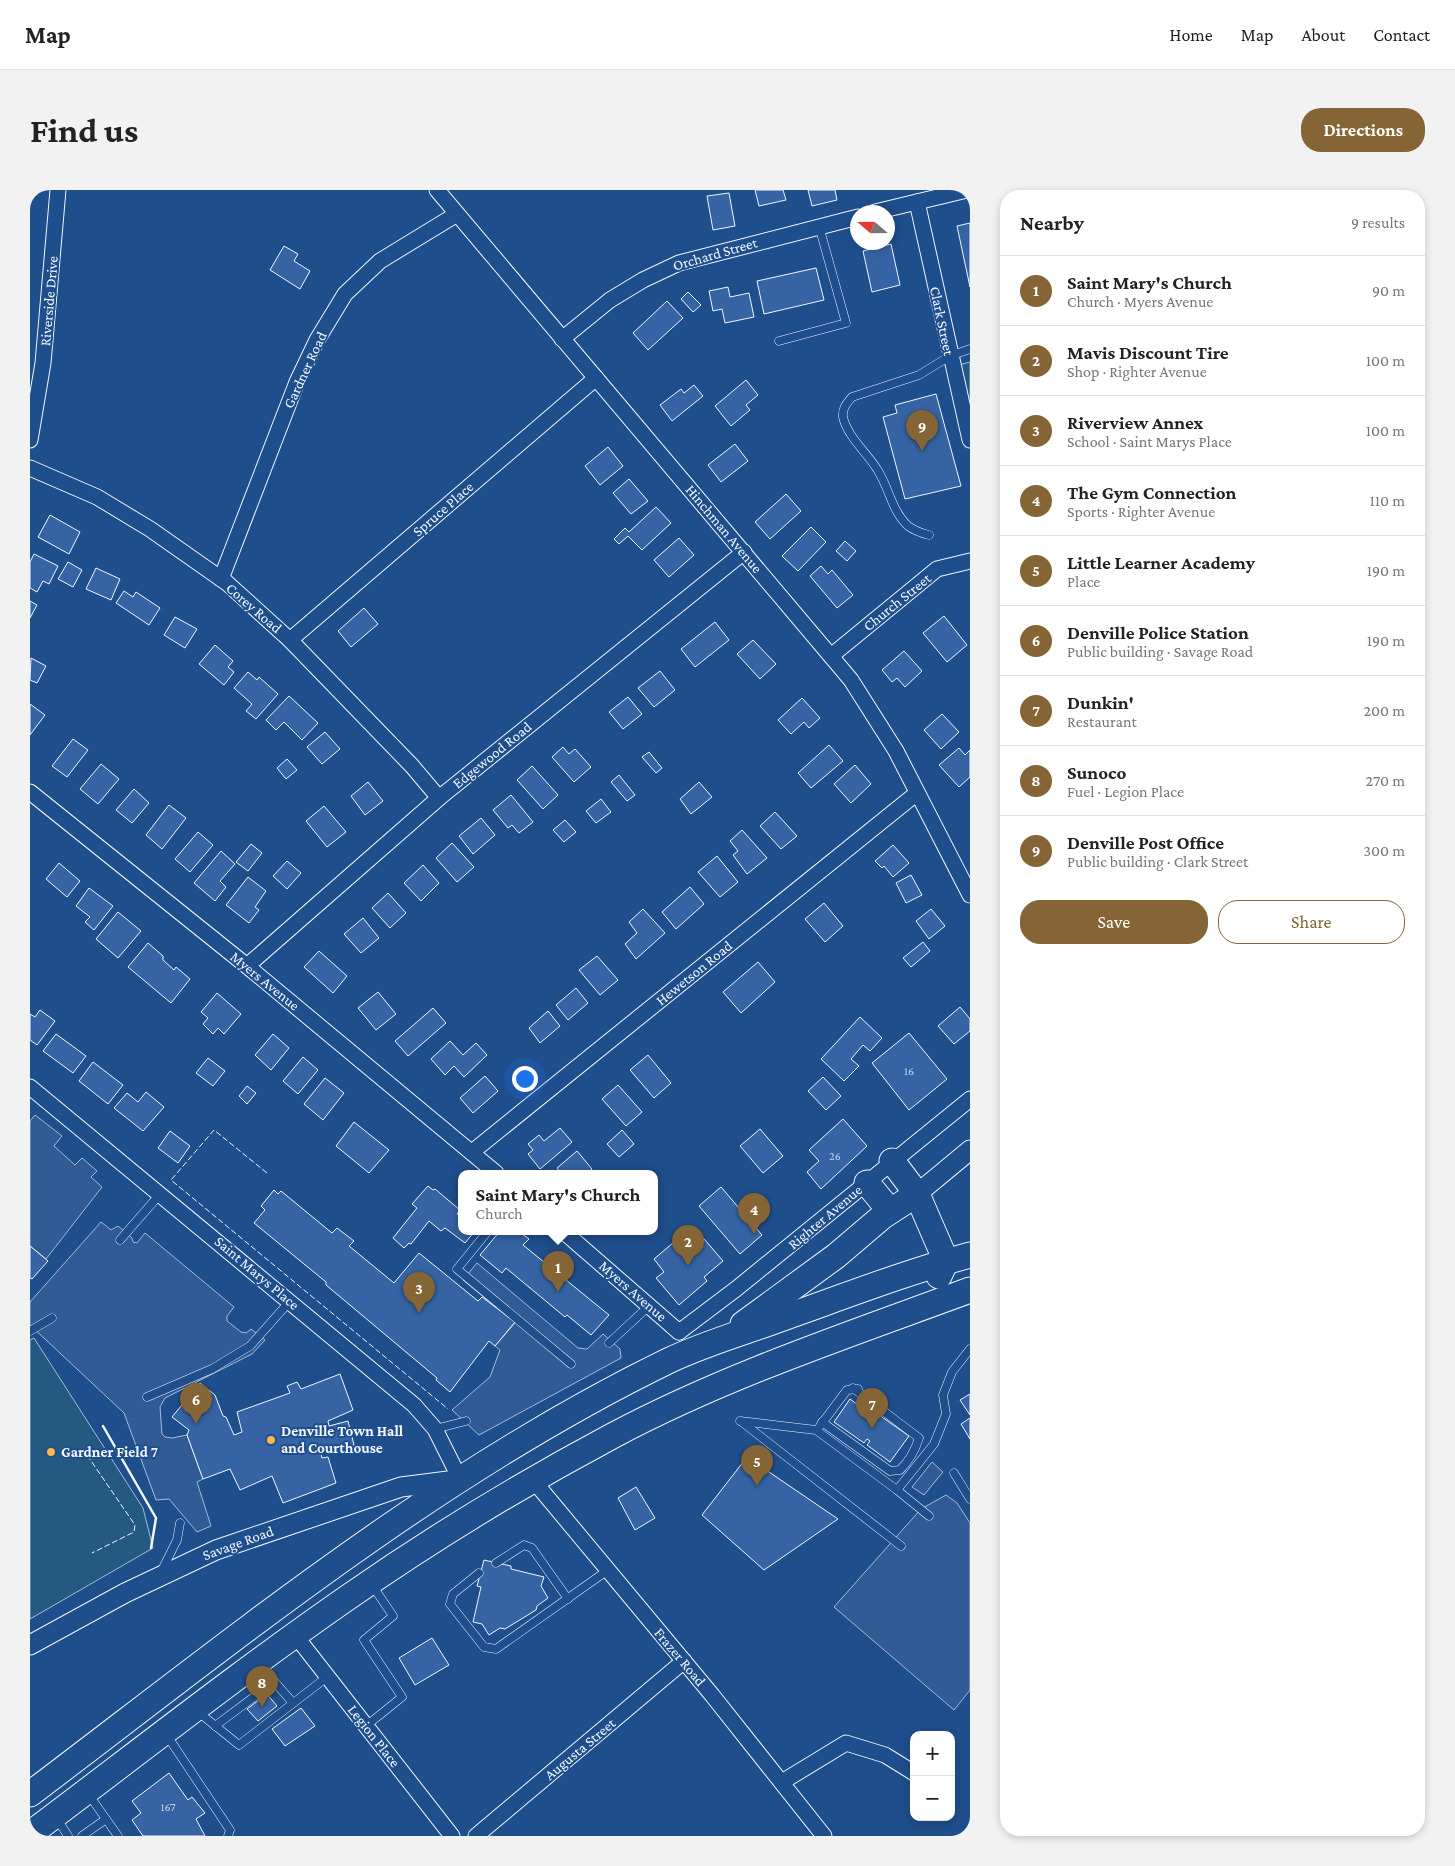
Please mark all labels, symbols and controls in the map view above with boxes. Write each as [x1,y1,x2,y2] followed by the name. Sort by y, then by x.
[25,21,71,48] text: Map
[1170,25,1213,45] text: Home
[1241,25,1273,45] text: Map
[1301,25,1345,45] text: About
[1373,25,1430,45] text: Contact
[1301,108,1425,152] button: Directions
[30,111,138,150] text: Find us
[850,205,895,250] north arrow
[1020,211,1084,235] text: Nearby
[1351,214,1405,231] text: 9 results
[671,234,760,274] street label: Orchard Street
[37,255,61,347] street label: Riverside Drive
[1067,272,1232,293] text: Saint Mary's Church
[1033,282,1039,299] text: 1
[1372,282,1405,299] text: 90 m
[927,285,957,358] street label: Clark Street
[1067,293,1213,310] text: Church · Myers Avenue
[280,329,330,411] street label: Gardner Road
[1067,342,1229,363] text: Mavis Discount Tire
[1032,352,1040,369] text: 2
[1366,352,1405,369] text: 100 m
[1067,363,1207,380] text: Shop · Righter Avenue
[906,410,938,451] pin: 9
[1067,412,1203,433] text: Riverview Annex
[1032,422,1040,439] text: 3
[1366,422,1405,439] text: 100 m
[1067,433,1232,450] text: School · Saint Marys Place
[409,478,477,540] street label: Spruce Place
[682,482,766,577] street label: Hinchman Avenue
[1067,482,1236,503] text: The Gym Connection
[1032,492,1040,509] text: 4
[1369,492,1405,509] text: 110 m
[1067,503,1215,520] text: Sports · Righter Avenue
[1067,552,1255,573] text: Little Learner Academy
[1032,562,1040,579] text: 5
[1367,562,1405,579] text: 190 m
[860,569,935,634] street label: Church Street
[1067,573,1100,590] text: Place
[222,580,285,637] street label: Corey Road
[1067,622,1249,643] text: Denville Police Station
[1032,632,1040,649] text: 6
[1367,632,1405,649] text: 190 m
[1067,643,1253,660] text: Public building · Savage Road
[1067,692,1134,713] text: Dunkin'
[1032,702,1040,719] text: 7
[1363,702,1405,719] text: 200 m
[1067,713,1137,730] text: Restaurant
[449,718,535,792] street label: Edgewood Road
[1067,762,1126,783] text: Sunoco
[1031,772,1041,789] text: 8
[1366,772,1405,789] text: 270 m
[1067,783,1184,800] text: Fuel · Legion Place
[1067,832,1224,853] text: Denville Post Office
[1032,842,1040,859] text: 9
[1363,842,1405,859] text: 300 m
[1067,853,1248,870] text: Public building · Clark Street
[1020,900,1208,944] button: Save
[1218,900,1405,944] button: Share
[653,937,735,1009] street label: Hewetson Road
[227,948,303,1015] street label: Myers Avenue
[904,1064,914,1078] house number: 16
[512,1066,538,1092] your location
[829,1149,841,1163] house number: 26
[458,1170,658,1235] popup
[785,1181,866,1253] street label: Righter Avenue
[476,1184,640,1205] text: Saint Mary's Church
[738,1193,770,1234] pin: 4
[476,1205,523,1222] text: Church
[672,1225,704,1266] pin: 2
[211,1233,303,1314] street label: Saint Marys Place
[542,1251,574,1292] pin: 1
[595,1257,670,1326] street label: Myers Avenue
[403,1272,435,1313] pin: 3
[180,1383,212,1424] pin: 6
[856,1388,888,1429] pin: 7
[281,1423,404,1456] place label: Denville Town Hall and Courthouse
[265,1434,277,1446] marker: Denville Town Hall and Courthouse
[61,1444,158,1460] place label: Gardner Field 7
[741,1445,773,1486] pin: 5
[45,1446,57,1458] marker: Gardner Field 7
[200,1523,276,1564] street label: Savage Road
[651,1625,709,1689] street label: Frazer Road
[246,1666,278,1707] pin: 8
[344,1702,404,1771] street label: Legion Place
[541,1714,620,1784] street label: Augusta Street
[910,1731,955,1821] map controls
[910,1731,955,1776] button: +
[910,1776,955,1821] button: −
[160,1800,176,1814] house number: 167

